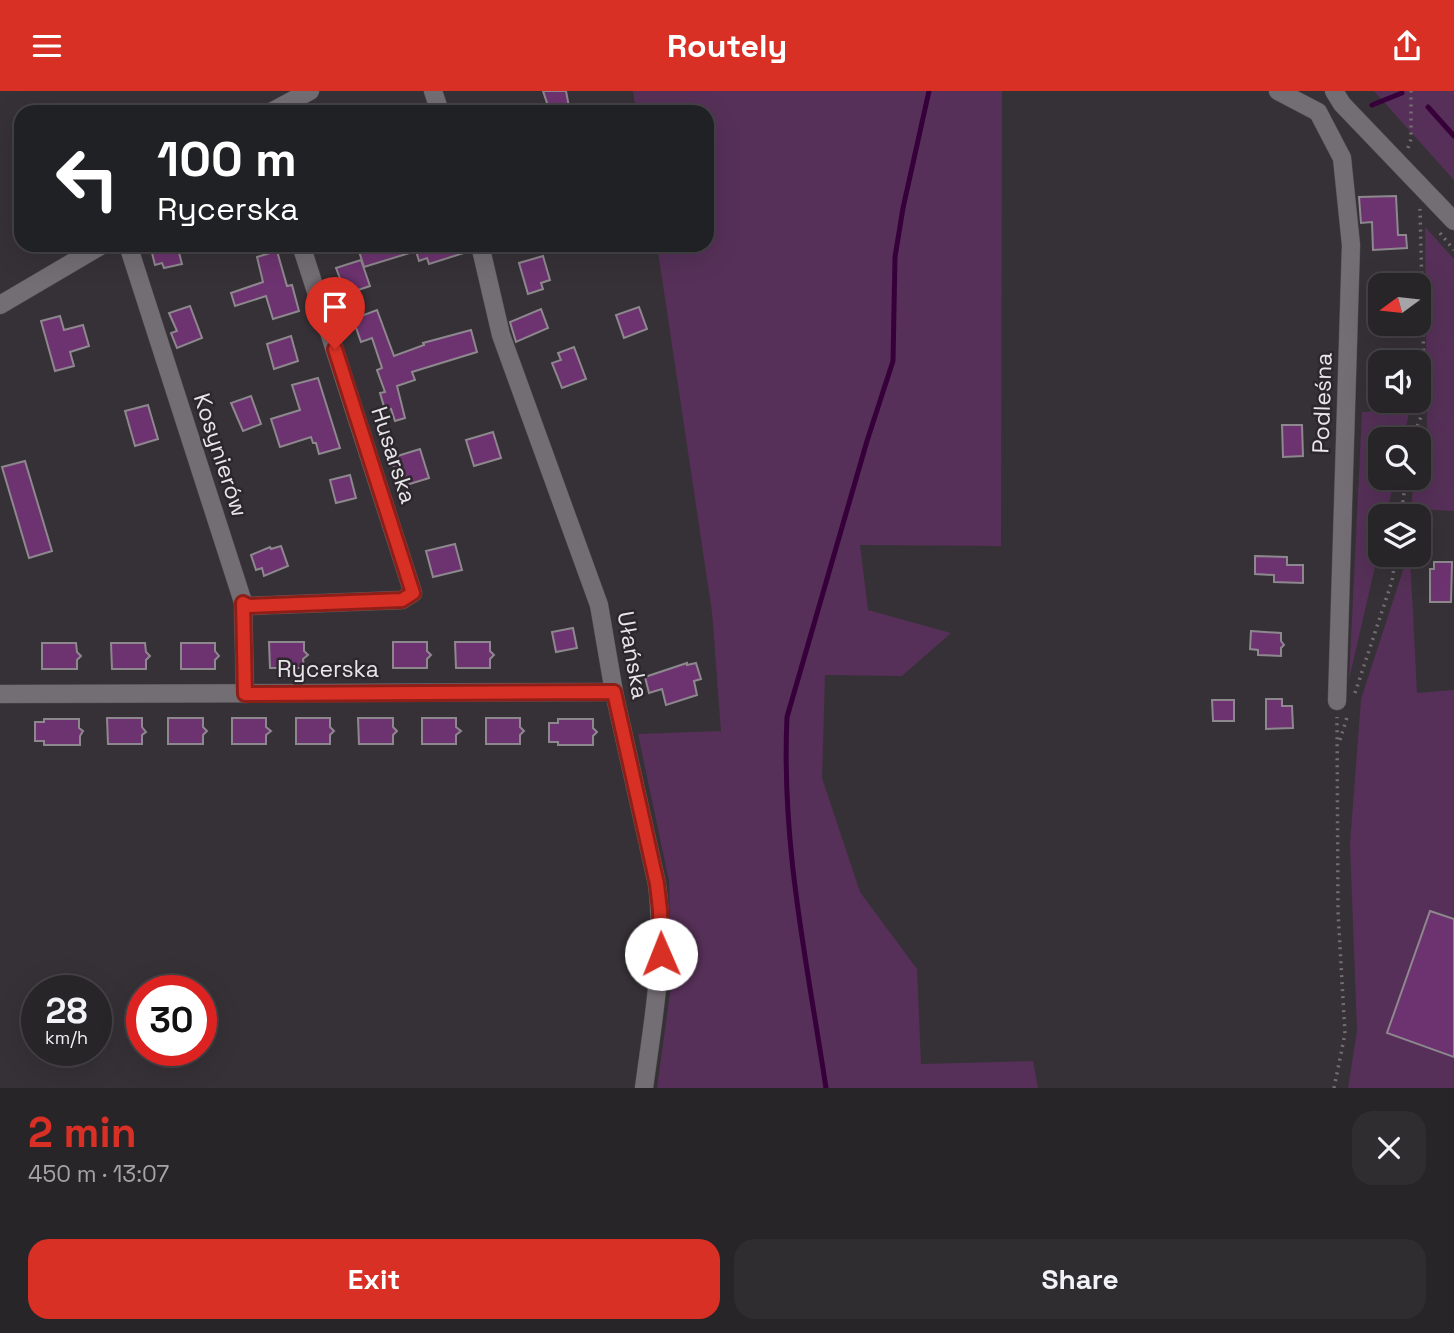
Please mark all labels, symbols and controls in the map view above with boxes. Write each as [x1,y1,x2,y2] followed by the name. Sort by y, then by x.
[667,26,787,66] text: Routely
[28,27,66,65] icon: menu
[1388,27,1426,65] icon: share
[157,128,297,190] text: 100 m
[42,133,133,224] icon: left
[157,189,299,229] text: Rycerska
[1368,273,1432,336] north arrow
[1368,273,1431,567] map controls
[305,277,365,349] pin
[316,288,354,326] icon: arrive
[1368,350,1431,413] button: sound
[1305,352,1339,454] street label: Podleśna
[187,389,255,521] street label: Kosynierów
[364,403,424,507] street label: Husarska
[1368,427,1431,490] button: search
[1368,504,1431,567] button: layers
[611,609,655,701] street label: Ułańska
[277,654,379,684] street label: Rycerska
[624,917,698,991] position arrow
[126,975,217,1066] speed limit sign: 30
[46,989,87,1033] text: 28
[45,1026,88,1049] text: km/h
[28,1106,137,1159] text: 2 min
[1352,1111,1426,1185] button: close
[28,1159,169,1189] text: 450 m · 13:07
[28,1239,720,1319] button: Exit
[734,1239,1426,1319] button: Share

